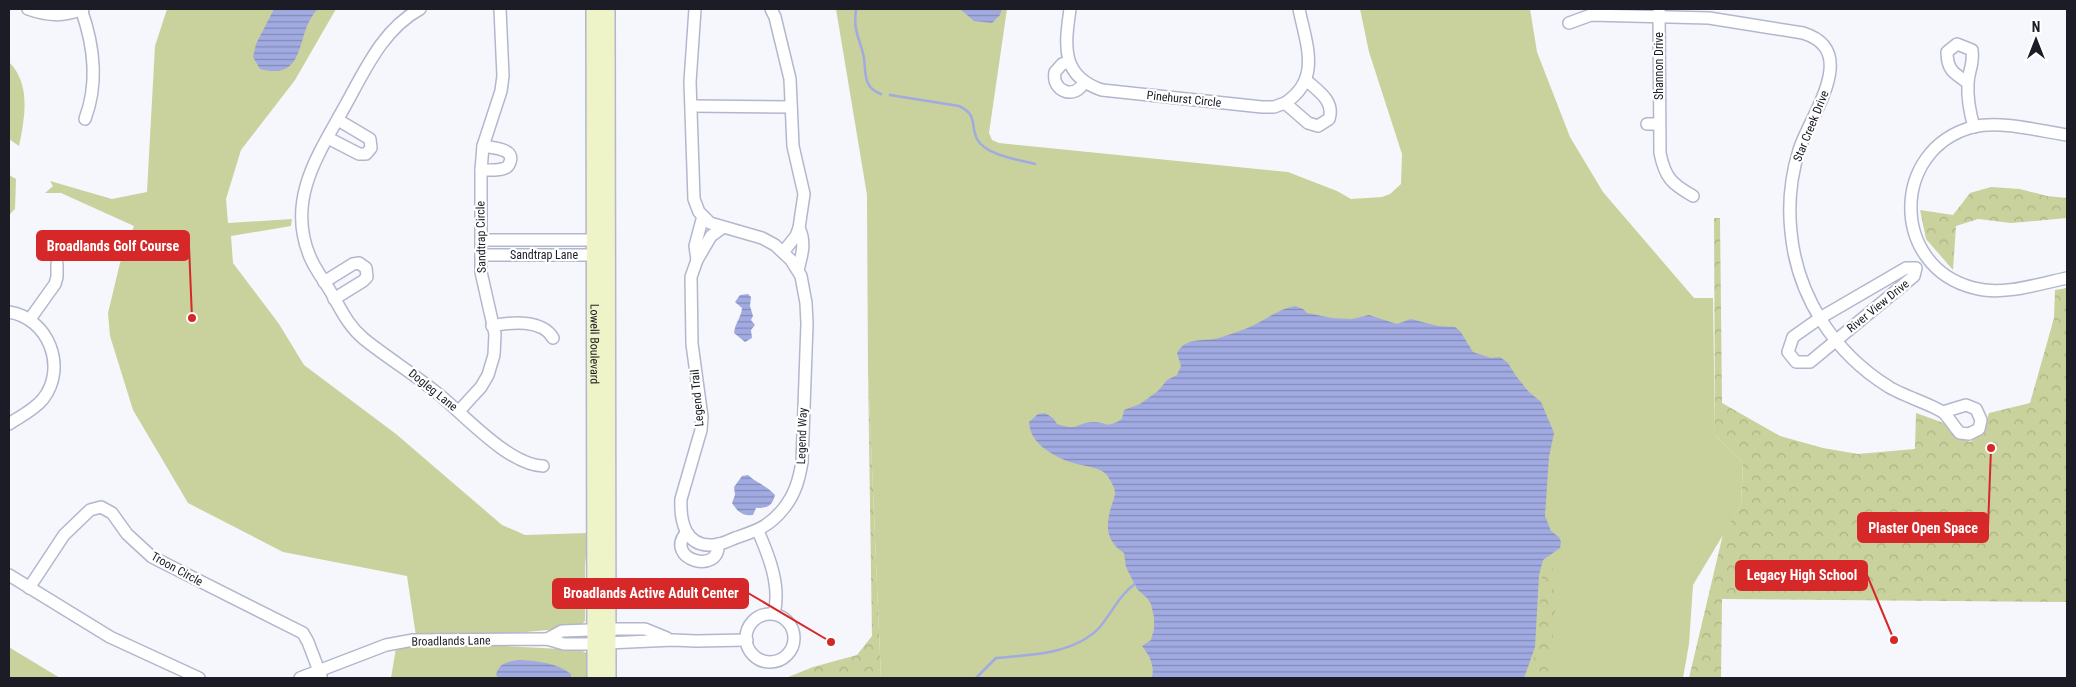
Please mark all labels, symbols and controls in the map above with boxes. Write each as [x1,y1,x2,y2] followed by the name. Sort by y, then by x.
[2011,15,2061,65] north arrow
[2032,19,2040,35] text: N
[1652,32,1666,100] street label: Shannon Drive
[1146,88,1222,110] street label: Pinehurst Circle
[1790,88,1832,164] street label: Star Creek Drive
[473,200,489,273] street label: Sandtrap Circle
[37,231,189,260] callout: Broadlands Golf Course
[47,238,179,254] text: Broadlands Golf Course
[510,248,578,262] street label: Sandtrap Lane
[1844,276,1912,335] street label: River View Drive
[587,304,602,384] street label: Lowell Boulevard
[406,366,461,414] street label: Dogleg Lane
[688,369,706,427] street label: Legend Trail
[794,407,810,465] street label: Legend Way
[1858,513,1988,542] callout: Plaster Open Space
[1868,520,1978,536] text: Plaster Open Space
[149,549,206,589] street label: Troon Circle
[1736,561,1867,590] callout: Legacy High School
[1747,567,1857,583] text: Legacy High School
[553,579,748,608] callout: Broadlands Active Adult Center
[563,585,739,601] text: Broadlands Active Adult Center
[411,633,491,649] street label: Broadlands Lane

